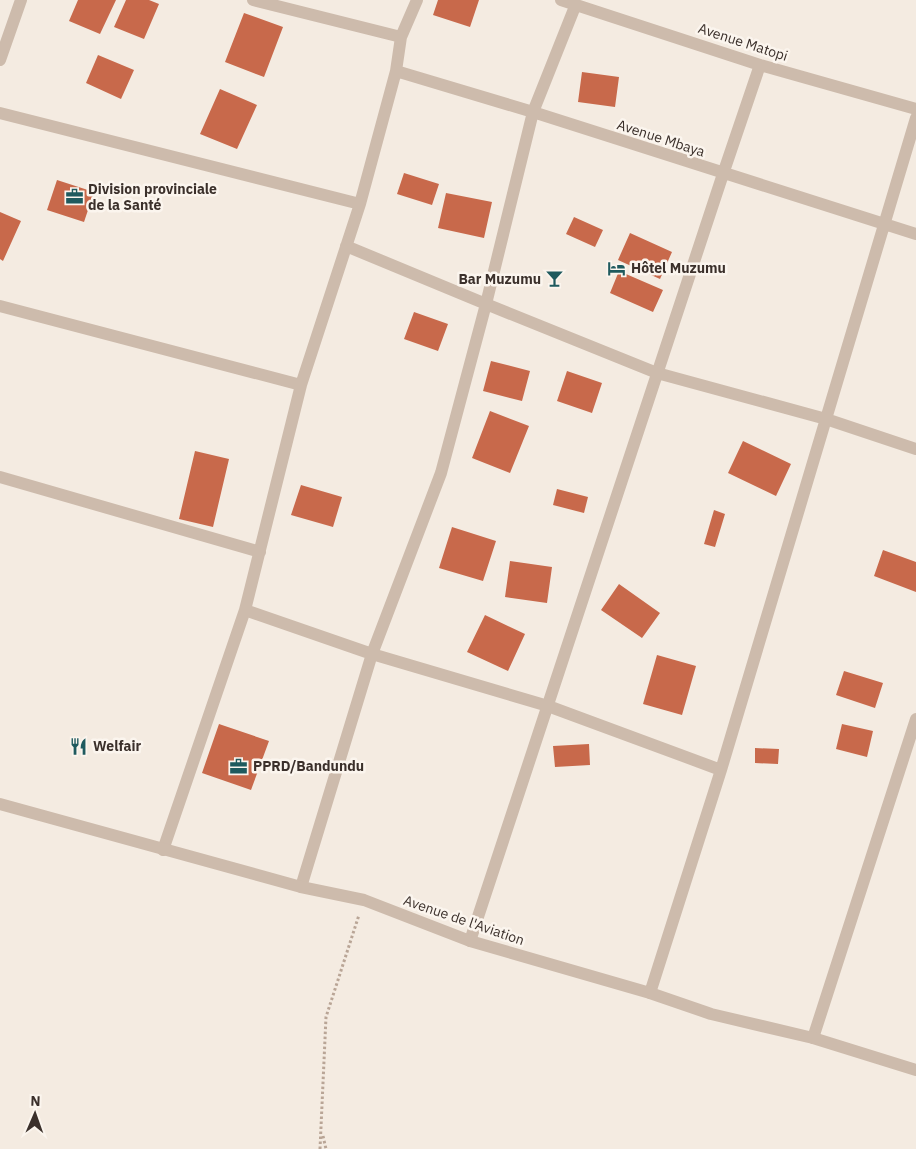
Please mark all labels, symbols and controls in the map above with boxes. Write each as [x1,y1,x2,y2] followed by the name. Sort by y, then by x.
[696,19,790,65] street label: Avenue Matopi
[615,115,708,161] street label: Avenue Mbaya
[88,180,217,214] place label: Division provinciale de la Santé
[64,187,84,207] office icon: Division provinciale de la Santé
[607,258,627,278] hotel icon: Hôtel Muzumu
[631,259,726,277] place label: Hôtel Muzumu
[545,269,565,289] bar icon: Bar Muzumu
[458,270,541,288] place label: Bar Muzumu
[69,736,89,756] restaurant icon: Welfair
[93,737,141,755] place label: Welfair
[229,756,249,776] office icon: PPRD/Bandundu
[253,757,364,775] place label: PPRD/Bandundu
[401,891,527,949] street label: Avenue de l'Aviation
[10,1089,60,1139] north arrow
[30,1092,41,1110] text: N

